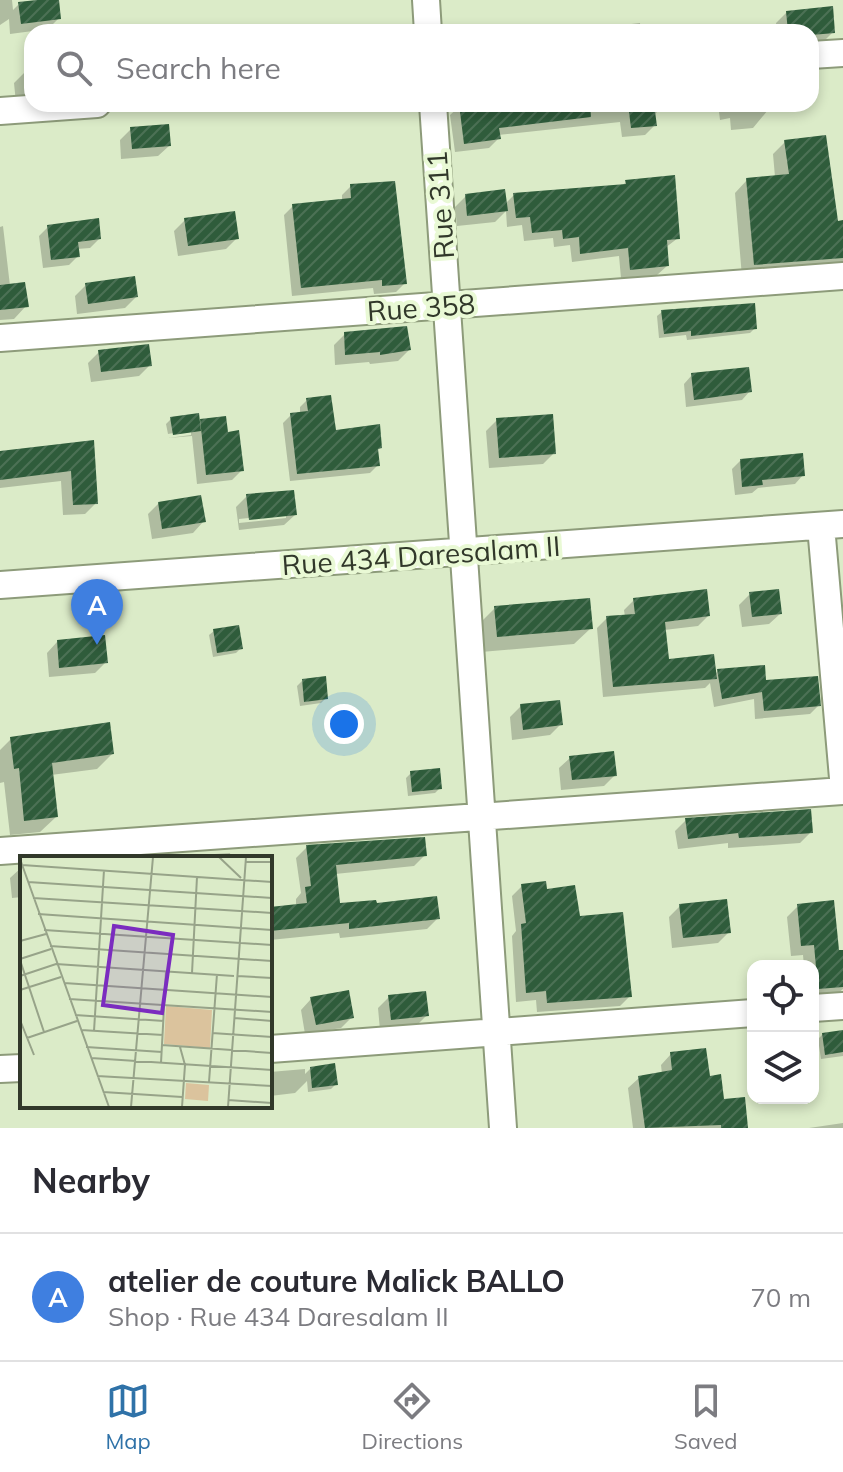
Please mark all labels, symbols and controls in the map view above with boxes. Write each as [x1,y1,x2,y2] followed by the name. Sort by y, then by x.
[24,24,819,112] search box
[52,46,96,90] icon: search
[116,49,281,87] text: Search here
[419,150,461,260] street label: Rue 311
[366,286,476,328] street label: Rue 358
[280,528,562,582] street label: Rue 434 Daresalam II
[71,579,123,645] pin: A
[324,704,364,744] your location
[20,856,272,1108] inset map
[747,960,819,1104] map controls
[747,960,819,1032] button: locate
[747,1032,819,1104] button: layers
[32,1159,150,1202] text: Nearby
[108,1262,565,1300] text: atelier de couture Malick BALLO
[48,1281,68,1314] text: A
[750,1281,811,1314] text: 70 m
[108,1300,449,1333] text: Shop · Rue 434 Daresalam II
[105,1379,151,1455] tab: Map
[362,1379,463,1455] tab: Directions
[674,1379,738,1455] tab: Saved

